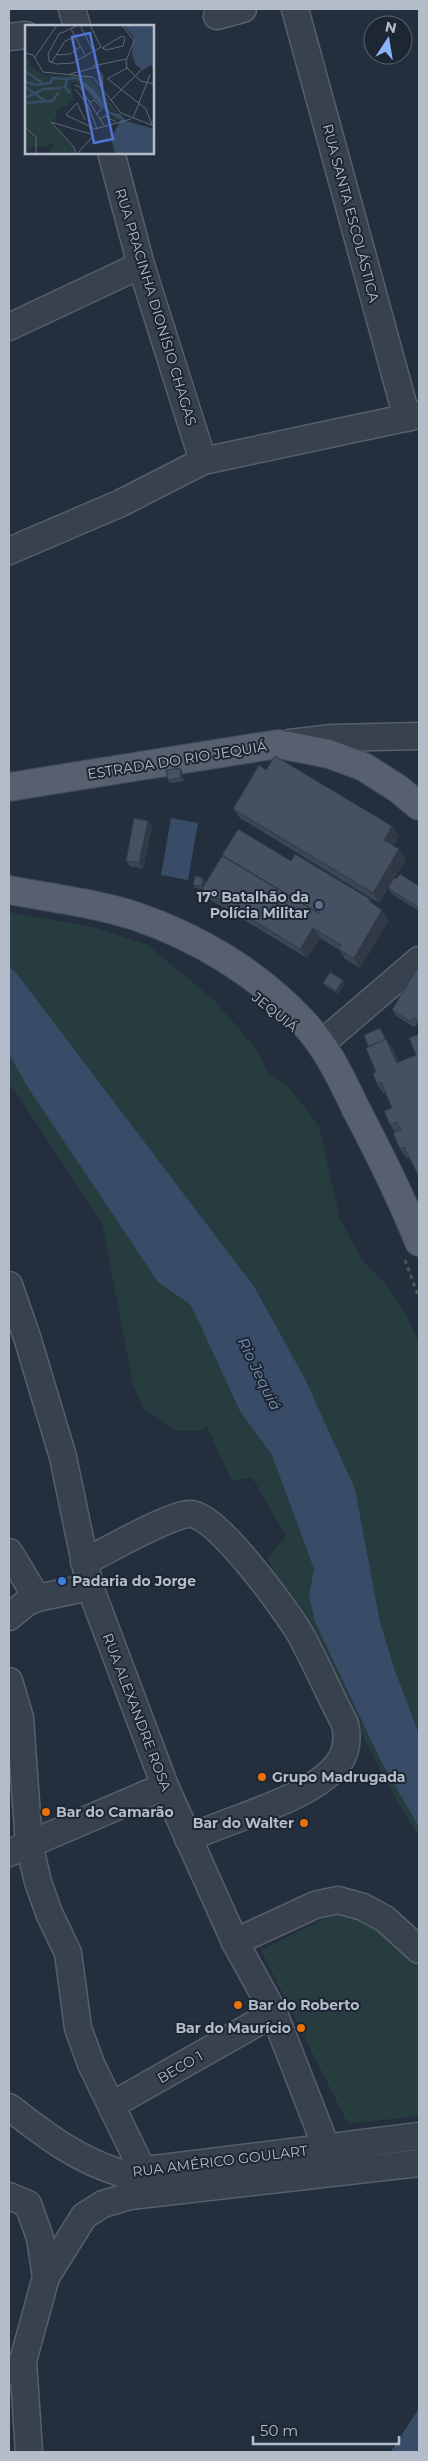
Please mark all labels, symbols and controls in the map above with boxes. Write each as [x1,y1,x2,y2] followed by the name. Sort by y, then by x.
[363,15,413,65] north arrow
[383,17,398,37] text: N
[25,25,154,154] inset map
[319,122,384,305] street label: RUA SANTA ESCOLÁSTICA
[111,186,201,428] street label: RUA PRACINHA DIONÍSIO CHAGAS
[86,737,269,783] street label: ESTRADA DO RIO JEQUIÁ
[197,888,309,922] place label: 17º Batalhão da Polícia Militar
[313,899,325,911] marker: 17º Batalhão da Polícia Militar
[248,988,302,1036] street label: JEQUIÁ
[234,1334,285,1413] water label: Rio Jequiá
[72,1572,196,1590] place label: Padaria do Jorge
[56,1575,68,1587] marker: Padaria do Jorge
[99,1631,176,1794] street label: RUA ALEXANDRE ROSA
[272,1768,405,1786] place label: Grupo Madrugada
[256,1771,268,1783] marker: Grupo Madrugada
[56,1803,174,1821] place label: Bar do Camarão
[40,1806,52,1818] marker: Bar do Camarão
[193,1814,294,1832] place label: Bar do Walter
[298,1817,310,1829] marker: Bar do Walter
[248,1996,359,2014] place label: Bar do Roberto
[232,1999,244,2011] marker: Bar do Roberto
[175,2019,291,2037] place label: Bar do Maurício
[295,2022,307,2034] marker: Bar do Maurício
[154,2047,206,2087] street label: BECO 1
[131,2141,309,2181] street label: RUA AMÉRICO GOULART
[253,2414,399,2446] scale bar
[260,2421,298,2440] text: 50 m

